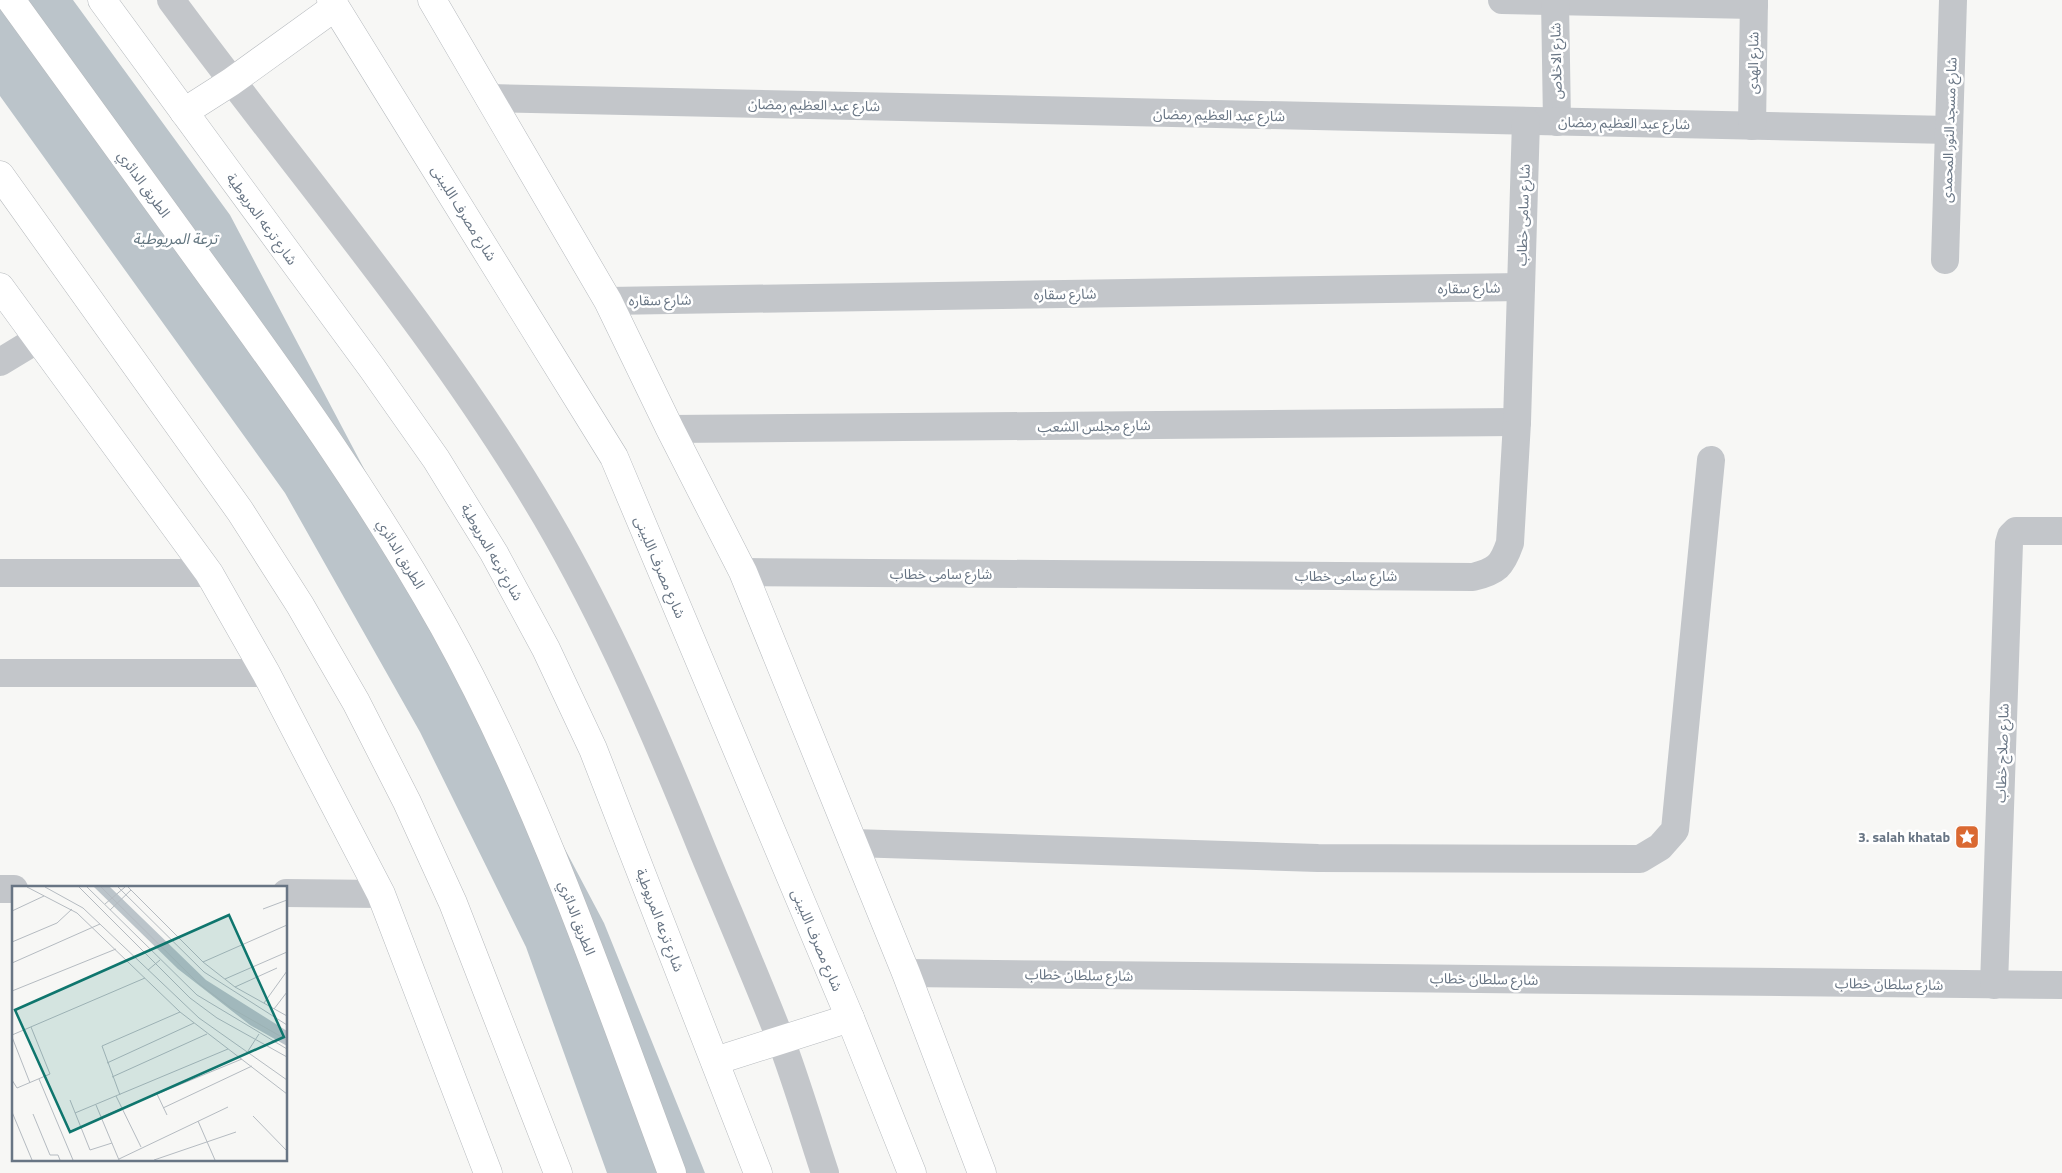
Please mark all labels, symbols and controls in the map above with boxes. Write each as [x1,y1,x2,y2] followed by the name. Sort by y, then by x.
[1544,22,1568,100] street label: شارع الاخلاص
[1741,32,1765,94] street label: شارع الهدى
[1935,57,1963,203] street label: شارع مسجد النور المحمدى
[748,93,880,117] street label: شارع عبد العظيم رمضان
[1153,103,1285,127] street label: شارع عبد العظيم رمضان
[1558,111,1690,135] street label: شارع عبد العظيم رمضان
[112,146,176,222] street label: الطريق الدائري
[426,161,502,265] street label: شارع مصرف اللبينى
[1510,163,1536,267] street label: شارع سامى خطاب
[221,168,303,270] street label: شارع ترعه المريوطية
[133,227,220,250] water label: ترعة المريوطية
[1438,276,1501,300] street label: شارع سقاره
[1034,282,1097,306] street label: شارع سقاره
[629,288,692,312] street label: شارع سقاره
[1037,414,1151,438] street label: شارع مجلس الشعب
[455,499,529,605] street label: شارع ترعه المريوطية
[629,512,691,622] street label: شارع مصرف اللبينى
[371,515,431,593] street label: الطريق الدائري
[890,563,992,585] street label: شارع سامى خطاب
[1295,565,1397,587] street label: شارع سامى خطاب
[1989,703,2015,803] street label: شارع صلاح خطاب
[1954,824,1980,850] place icon: 3. salah khatab
[1858,826,1950,847] place label: 3. salah khatab
[630,865,690,975] street label: شارع ترعه المريوطية
[552,877,601,959] street label: الطريق الدائري
[786,885,848,995] street label: شارع مصرف اللبينى
[12,886,288,1160] inset map
[1025,963,1133,987] street label: شارع سلطان خطاب
[1430,967,1538,991] street label: شارع سلطان خطاب
[1835,972,1943,996] street label: شارع سلطان خطاب

